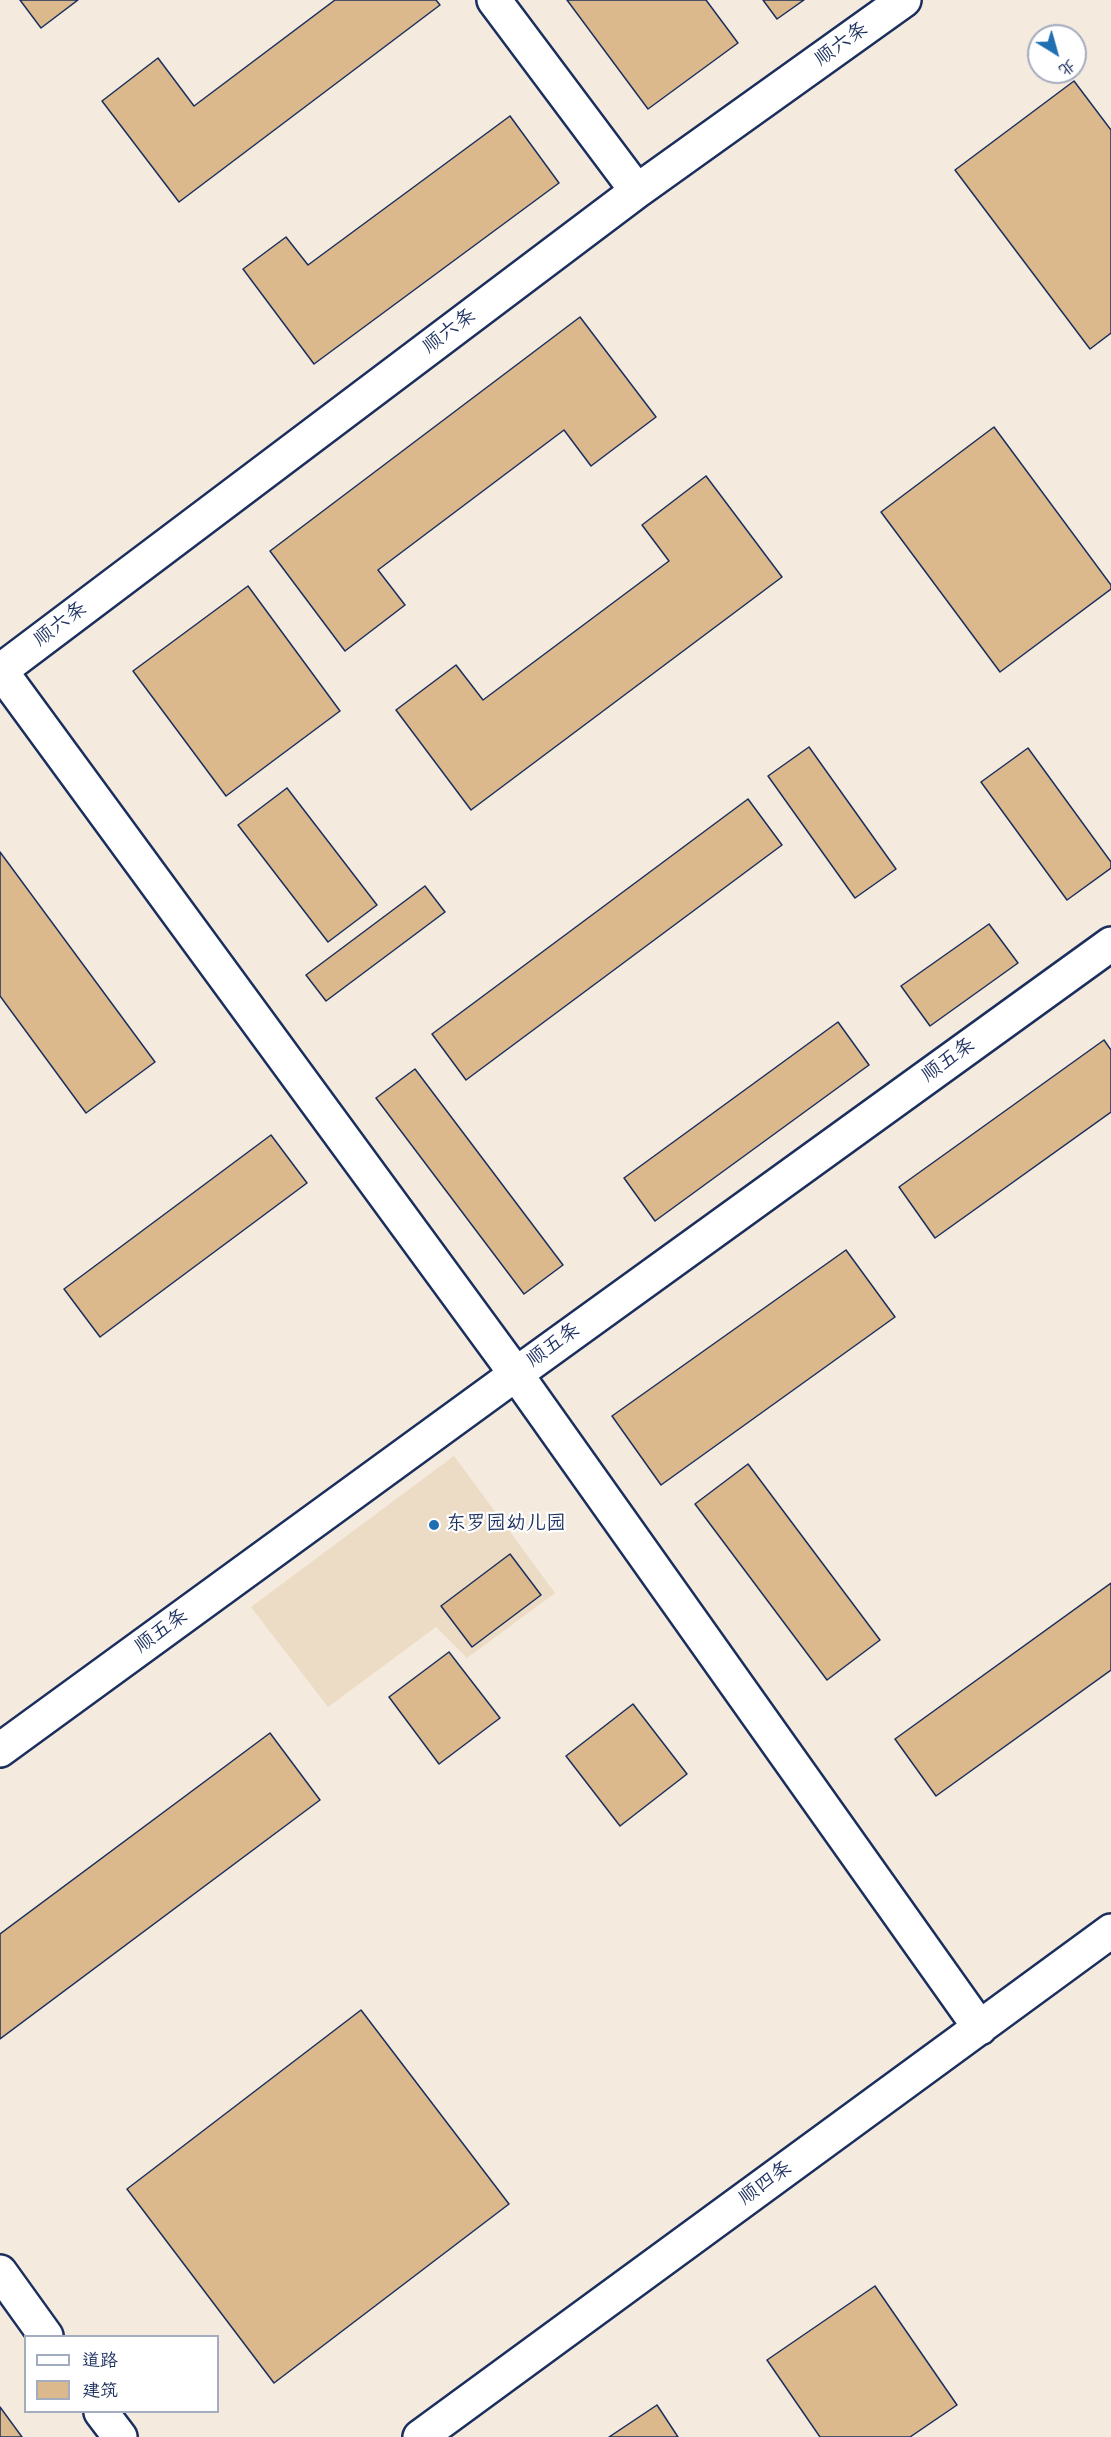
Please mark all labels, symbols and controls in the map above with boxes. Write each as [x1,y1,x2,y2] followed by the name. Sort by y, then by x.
[811,18,873,72] street label: 顺六条
[1027,24,1087,84] north arrow
[1054,54,1080,80] text: 北
[419,304,481,360] street label: 顺六条
[30,597,92,653] street label: 顺六条
[918,1034,980,1088] street label: 顺五条
[523,1319,585,1373] street label: 顺五条
[446,1513,566,1537] place label: 东罗园幼儿园
[427,1518,441,1532] marker: 东罗园幼儿园
[131,1605,193,1659] street label: 顺五条
[735,2157,797,2211] street label: 顺四条
[24,2335,219,2413] legend
[82,2349,118,2373] text: 道路
[82,2379,118,2403] text: 建筑

